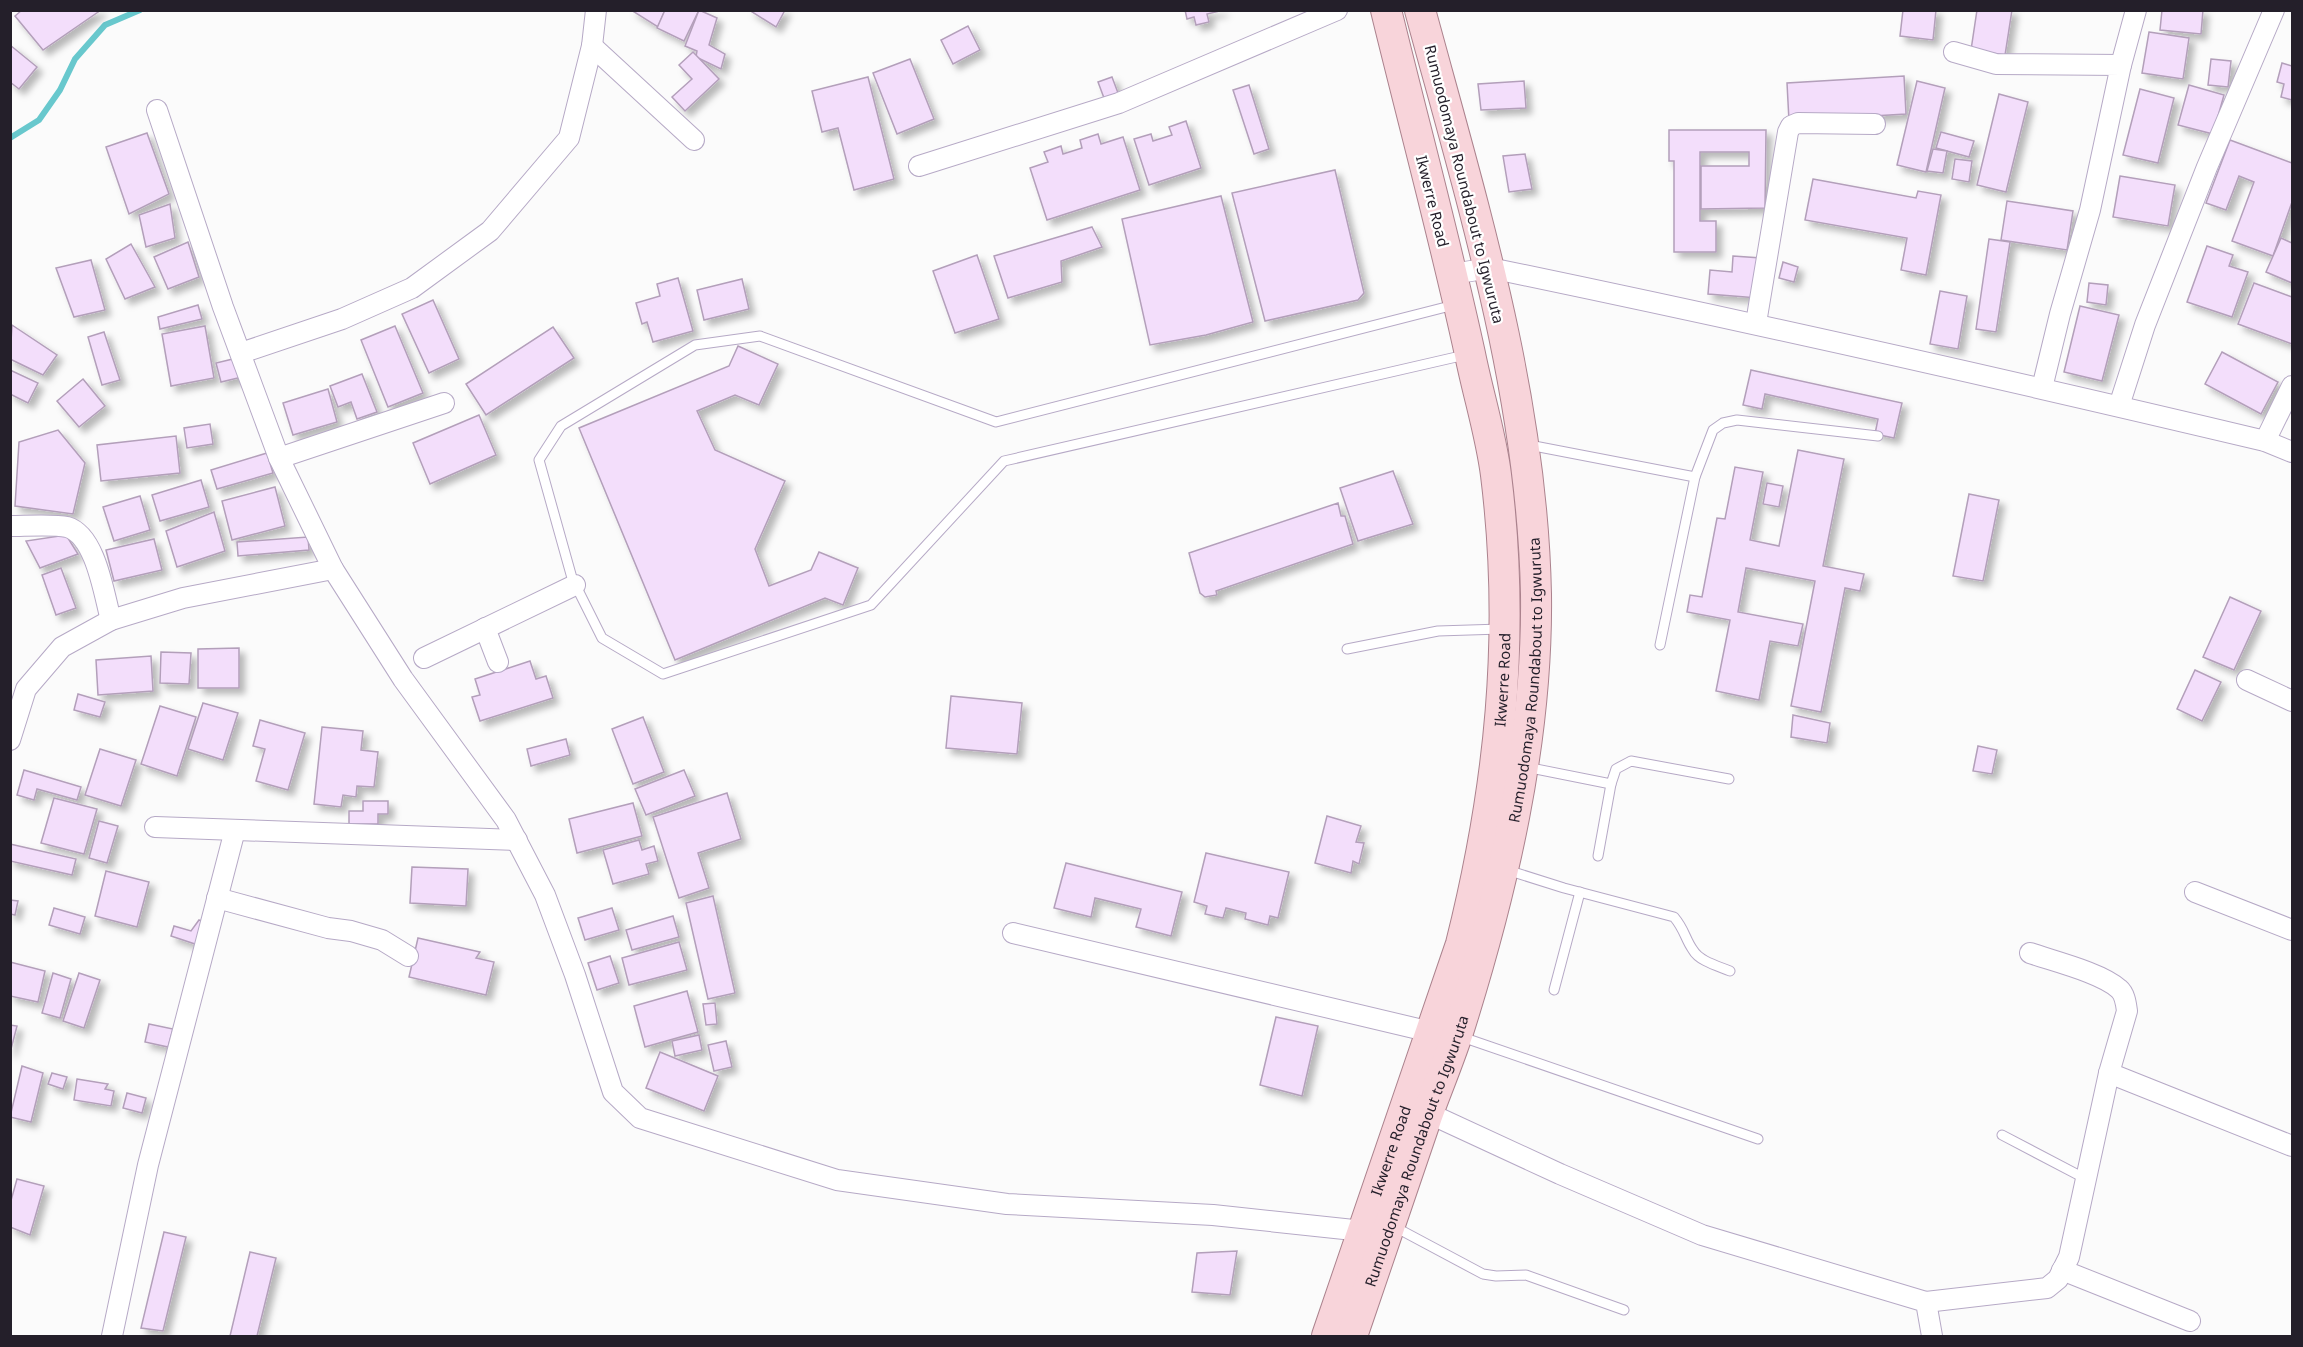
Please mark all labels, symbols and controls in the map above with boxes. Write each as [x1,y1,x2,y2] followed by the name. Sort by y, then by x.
[1421,43,1509,325] street label: Rumuodomaya Roundabout to Igwuruta
[1412,153,1454,249] street label: Ikwerre Road
[1503,537,1546,824] street label: Rumuodomaya Roundabout to Igwuruta
[1489,633,1514,728] street label: Ikwerre Road
[1360,1013,1473,1289] street label: Rumuodomaya Roundabout to Igwuruta
[1366,1103,1415,1198] street label: Ikwerre Road

